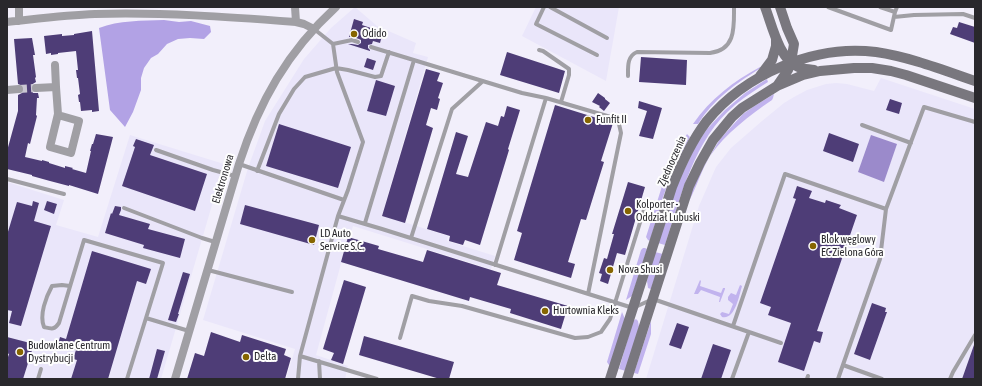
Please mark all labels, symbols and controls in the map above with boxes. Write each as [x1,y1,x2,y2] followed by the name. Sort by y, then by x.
[362,27,387,41] place label: Odido
[349,29,359,39] marker: Odido
[596,113,627,127] place label: Funfit II
[583,115,593,125] marker: Funfit II
[655,134,689,188] street label: Zjednoczenia
[209,153,237,205] street label: Elektronowa
[636,198,700,224] place label: Kolporter - Oddział Lubuski
[623,206,633,216] marker: Kolporter - Oddział Lubuski
[320,227,364,253] place label: LD Auto Service S.C.
[821,233,884,259] place label: Blok węglowy EC Zielona Góra
[307,235,317,245] marker: LD Auto Service S.C.
[808,241,818,251] marker: Blok węglowy EC Zielona Góra
[618,263,662,277] place label: Nova Shusi
[605,265,615,275] marker: Nova Shusi
[553,304,619,318] place label: Hurtownia Kleks
[540,306,550,316] marker: Hurtownia Kleks
[28,339,110,365] place label: Budowlane Centrum Dystrybucji
[15,347,25,357] marker: Budowlane Centrum Dystrybucji
[254,350,276,364] place label: Delta
[241,352,251,362] marker: Delta

